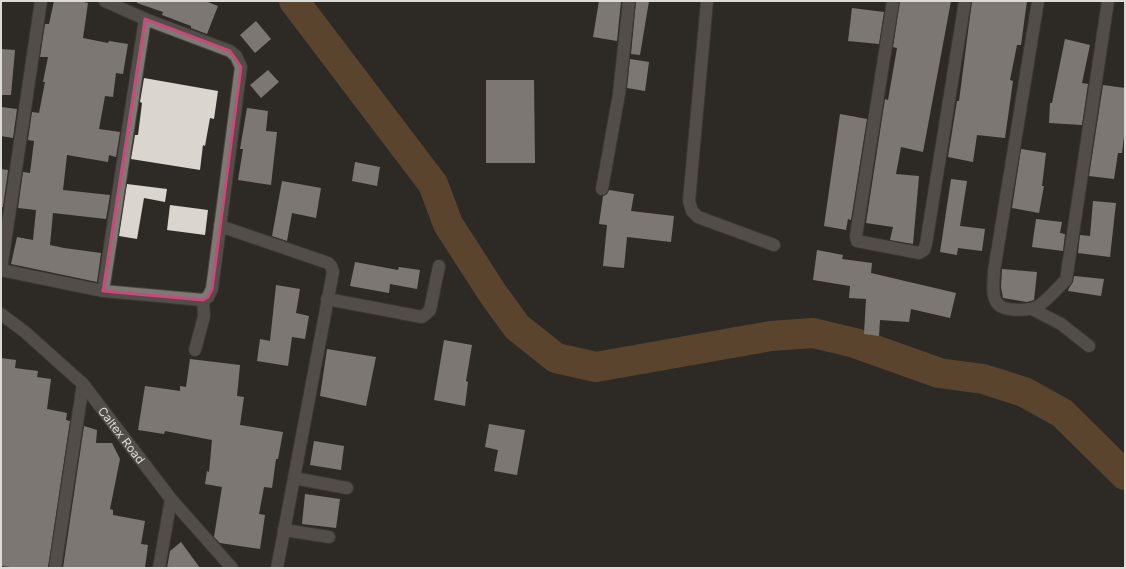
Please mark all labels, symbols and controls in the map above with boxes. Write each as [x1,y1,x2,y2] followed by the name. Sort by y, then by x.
[95,403,149,466] street label: Caltex Road

